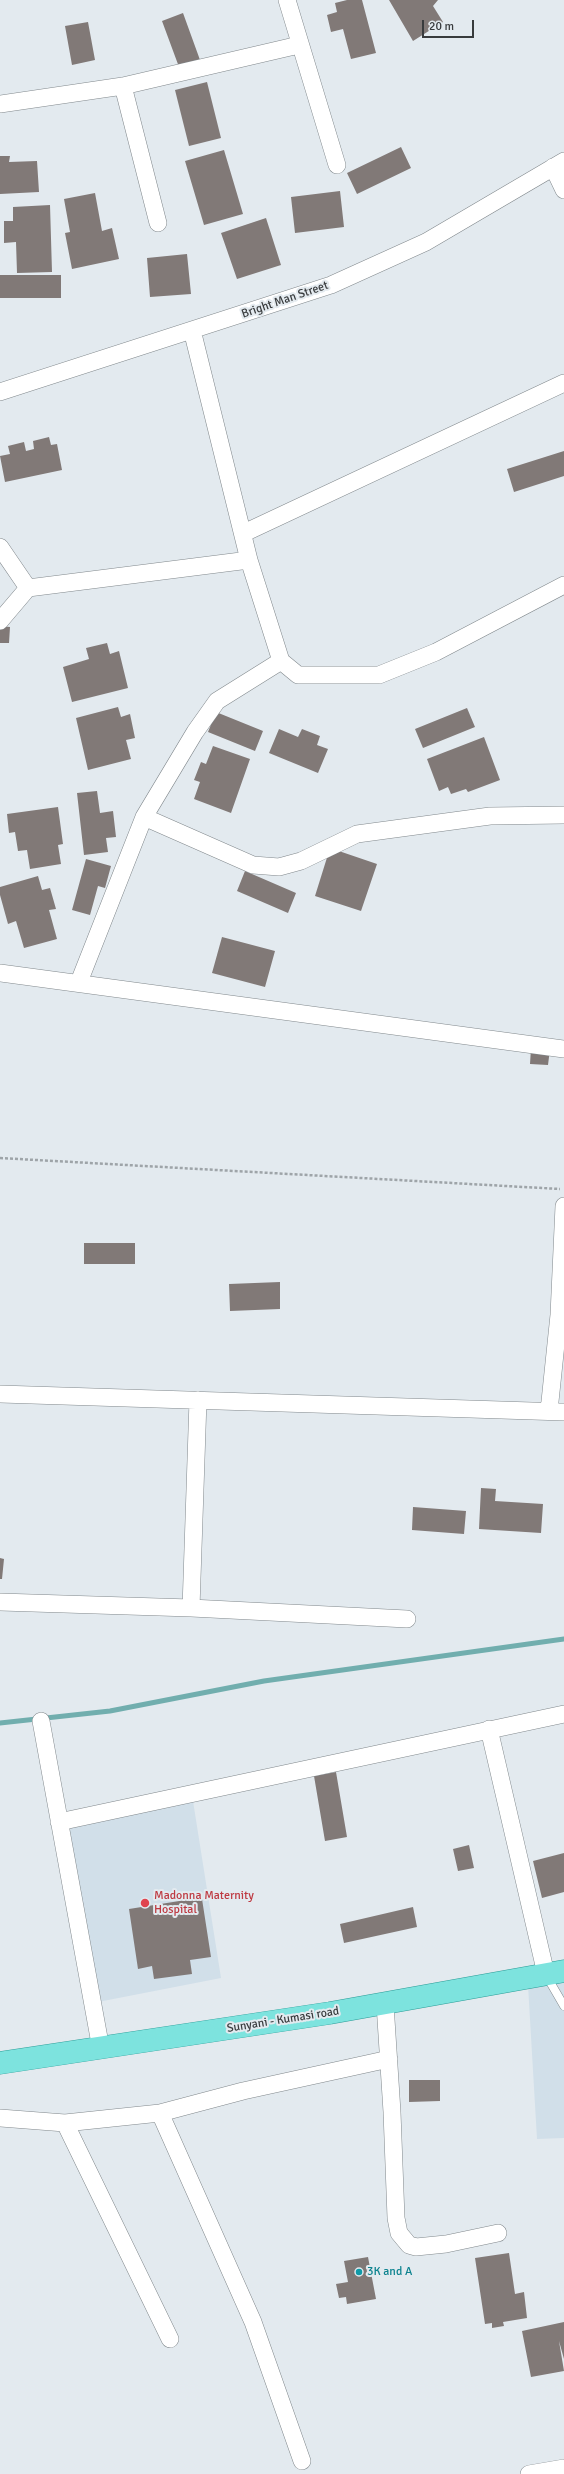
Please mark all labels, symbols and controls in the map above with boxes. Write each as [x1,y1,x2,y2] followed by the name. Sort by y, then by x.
[424,12,476,38] scale bar
[429,19,454,34] text: 20 m
[240,278,330,322] street label: Bright Man Street
[154,1889,254,1917] place label: Madonna Maternity Hospital
[139,1897,151,1909] marker: Madonna Maternity Hospital
[226,2004,340,2036] street label: Sunyani - Kumasi road
[367,2265,412,2279] place label: 3K and A
[354,2267,364,2277] marker: 3K and A

